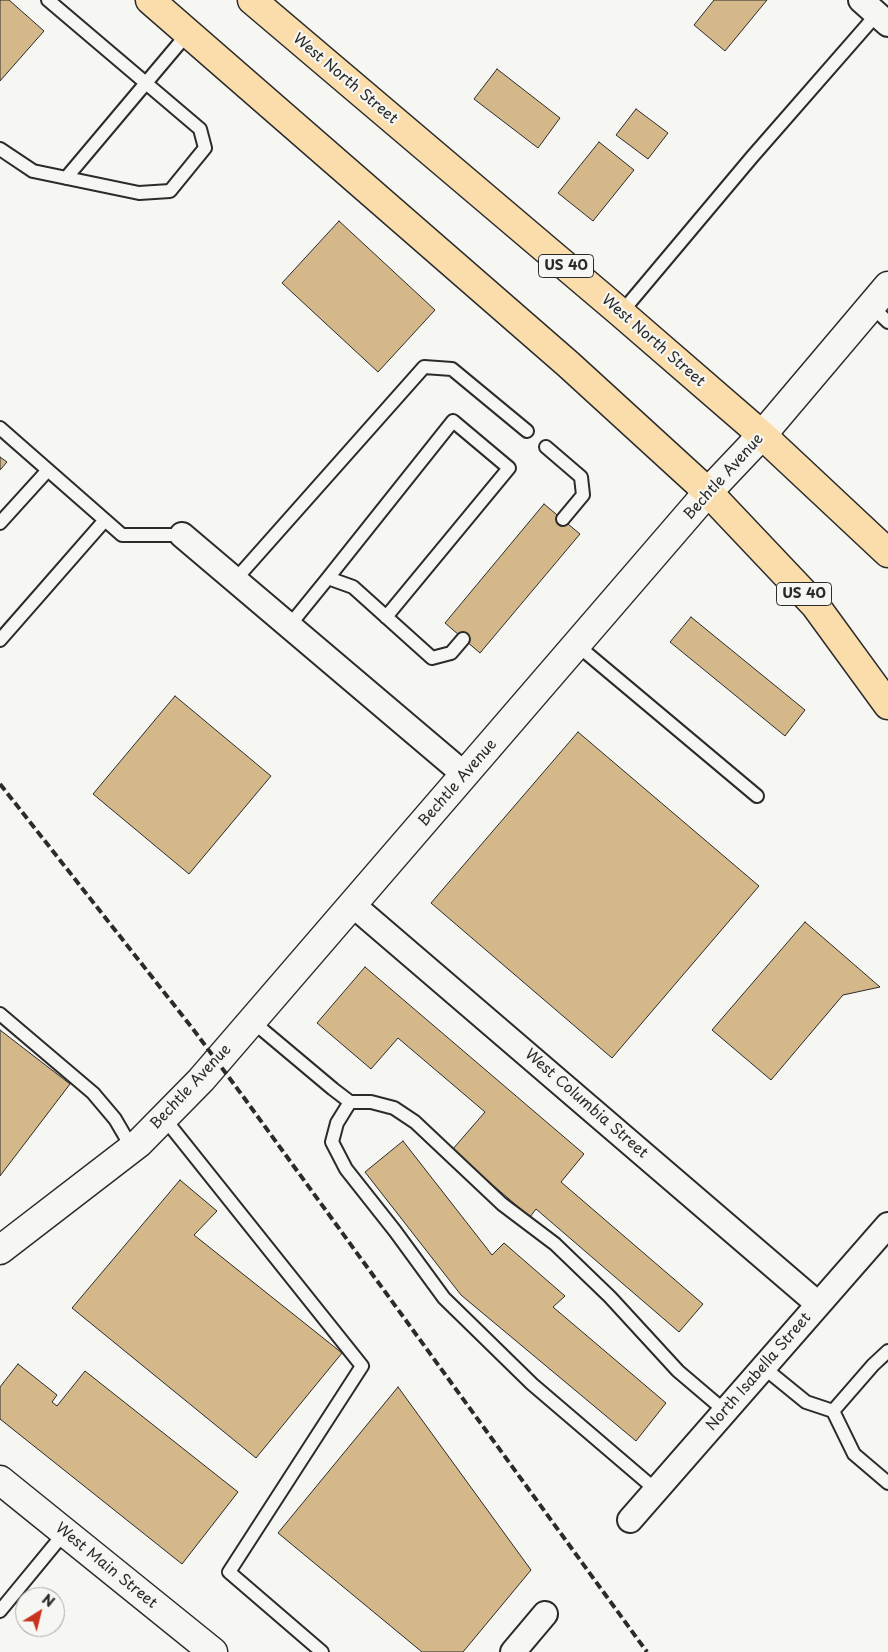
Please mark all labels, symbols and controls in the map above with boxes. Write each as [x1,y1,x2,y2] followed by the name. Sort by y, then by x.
[289,30,401,128] street label: West North Street
[538,255,594,278] road number: US 40
[597,291,709,391] street label: West North Street
[681,430,767,524] street label: Bechtle Avenue
[776,582,832,606] road number: US 40
[415,736,501,830] street label: Bechtle Avenue
[147,1041,235,1133] street label: Bechtle Avenue
[521,1046,651,1162] street label: West Columbia Street
[703,1309,815,1435] street label: North Isabella Street
[51,1519,161,1613] street label: West Main Street
[15,1587,65,1637] north arrow
[38,1589,59,1612] text: N

